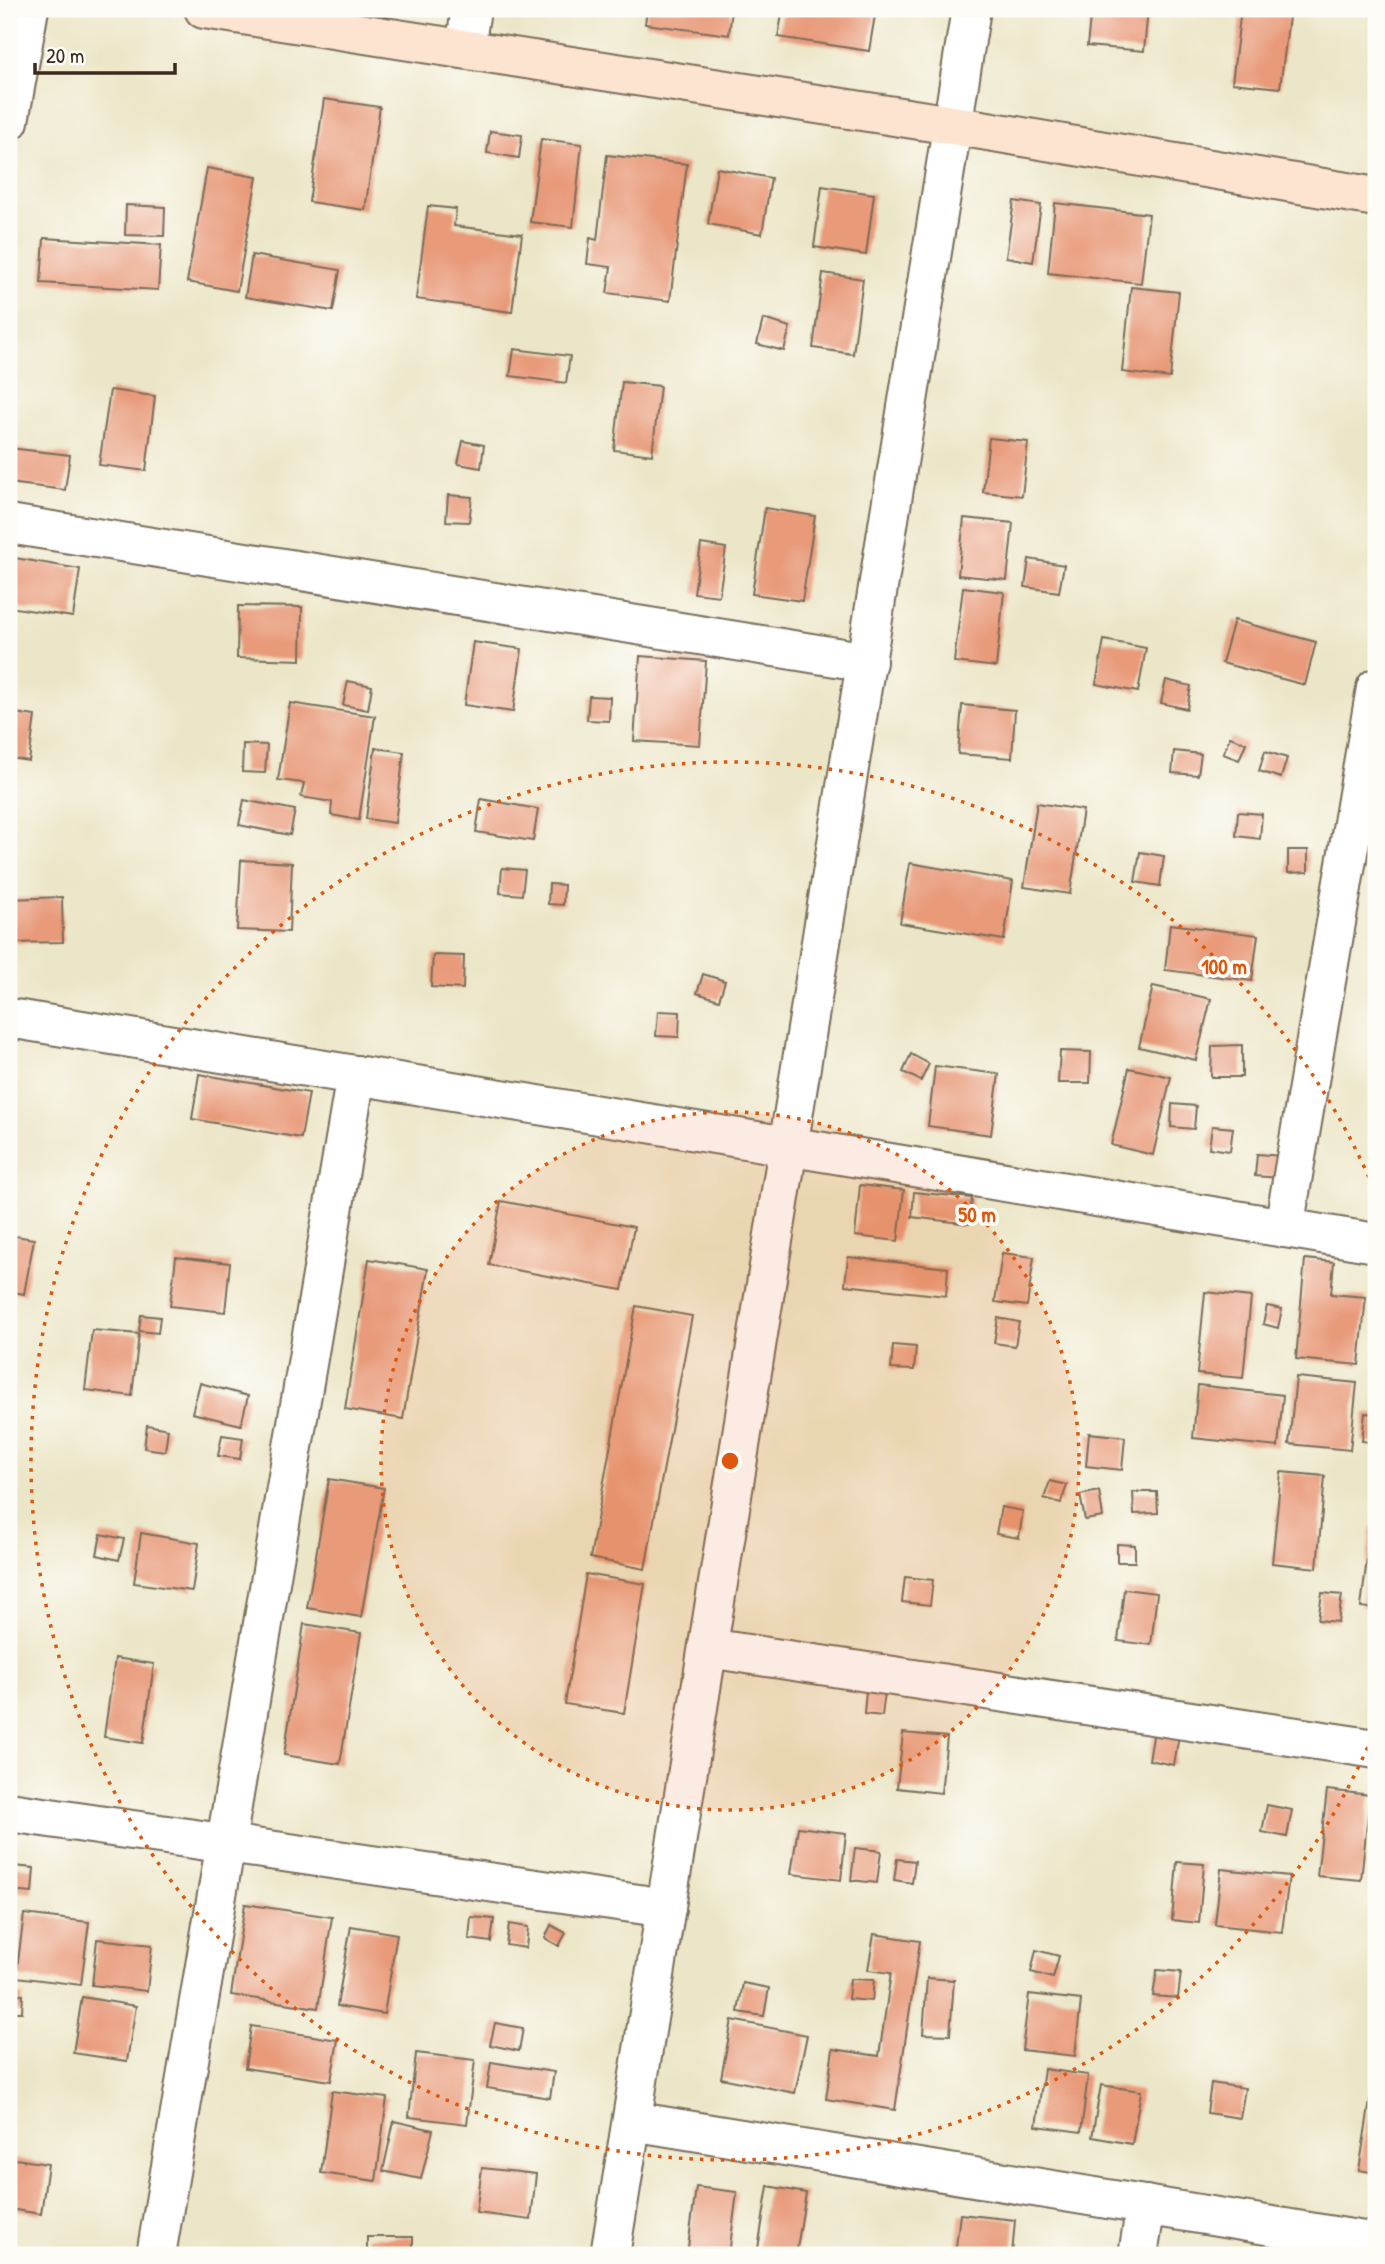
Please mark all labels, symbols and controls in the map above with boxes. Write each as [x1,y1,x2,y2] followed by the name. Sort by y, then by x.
[35,32,175,76] scale bar
[46,41,84,70] text: 20 m
[1201,952,1247,981] text: 100 m
[958,1200,996,1229] text: 50 m
[718,1449,742,1473] centre of rings

